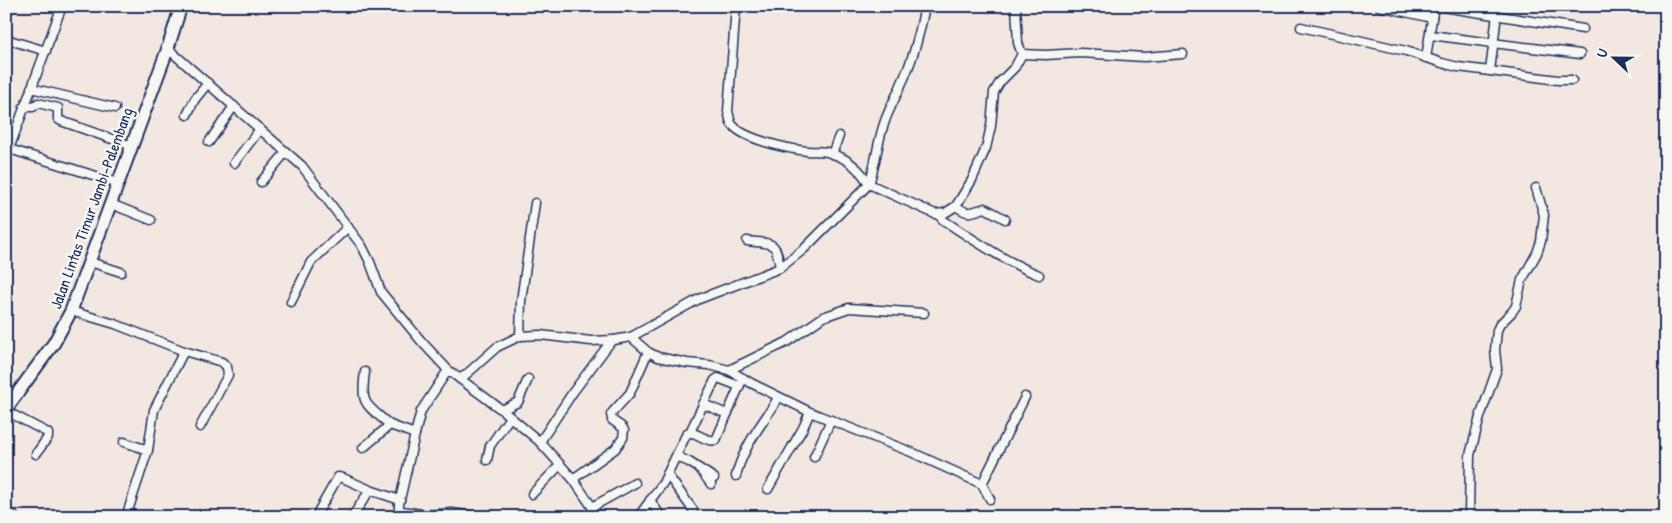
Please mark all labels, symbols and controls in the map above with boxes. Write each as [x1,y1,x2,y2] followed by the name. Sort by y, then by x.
[1590,32,1640,82] north arrow
[1591,46,1612,60] text: U
[44,104,138,312] street label: Jalan Lintas Timur Jambi-Palembang

